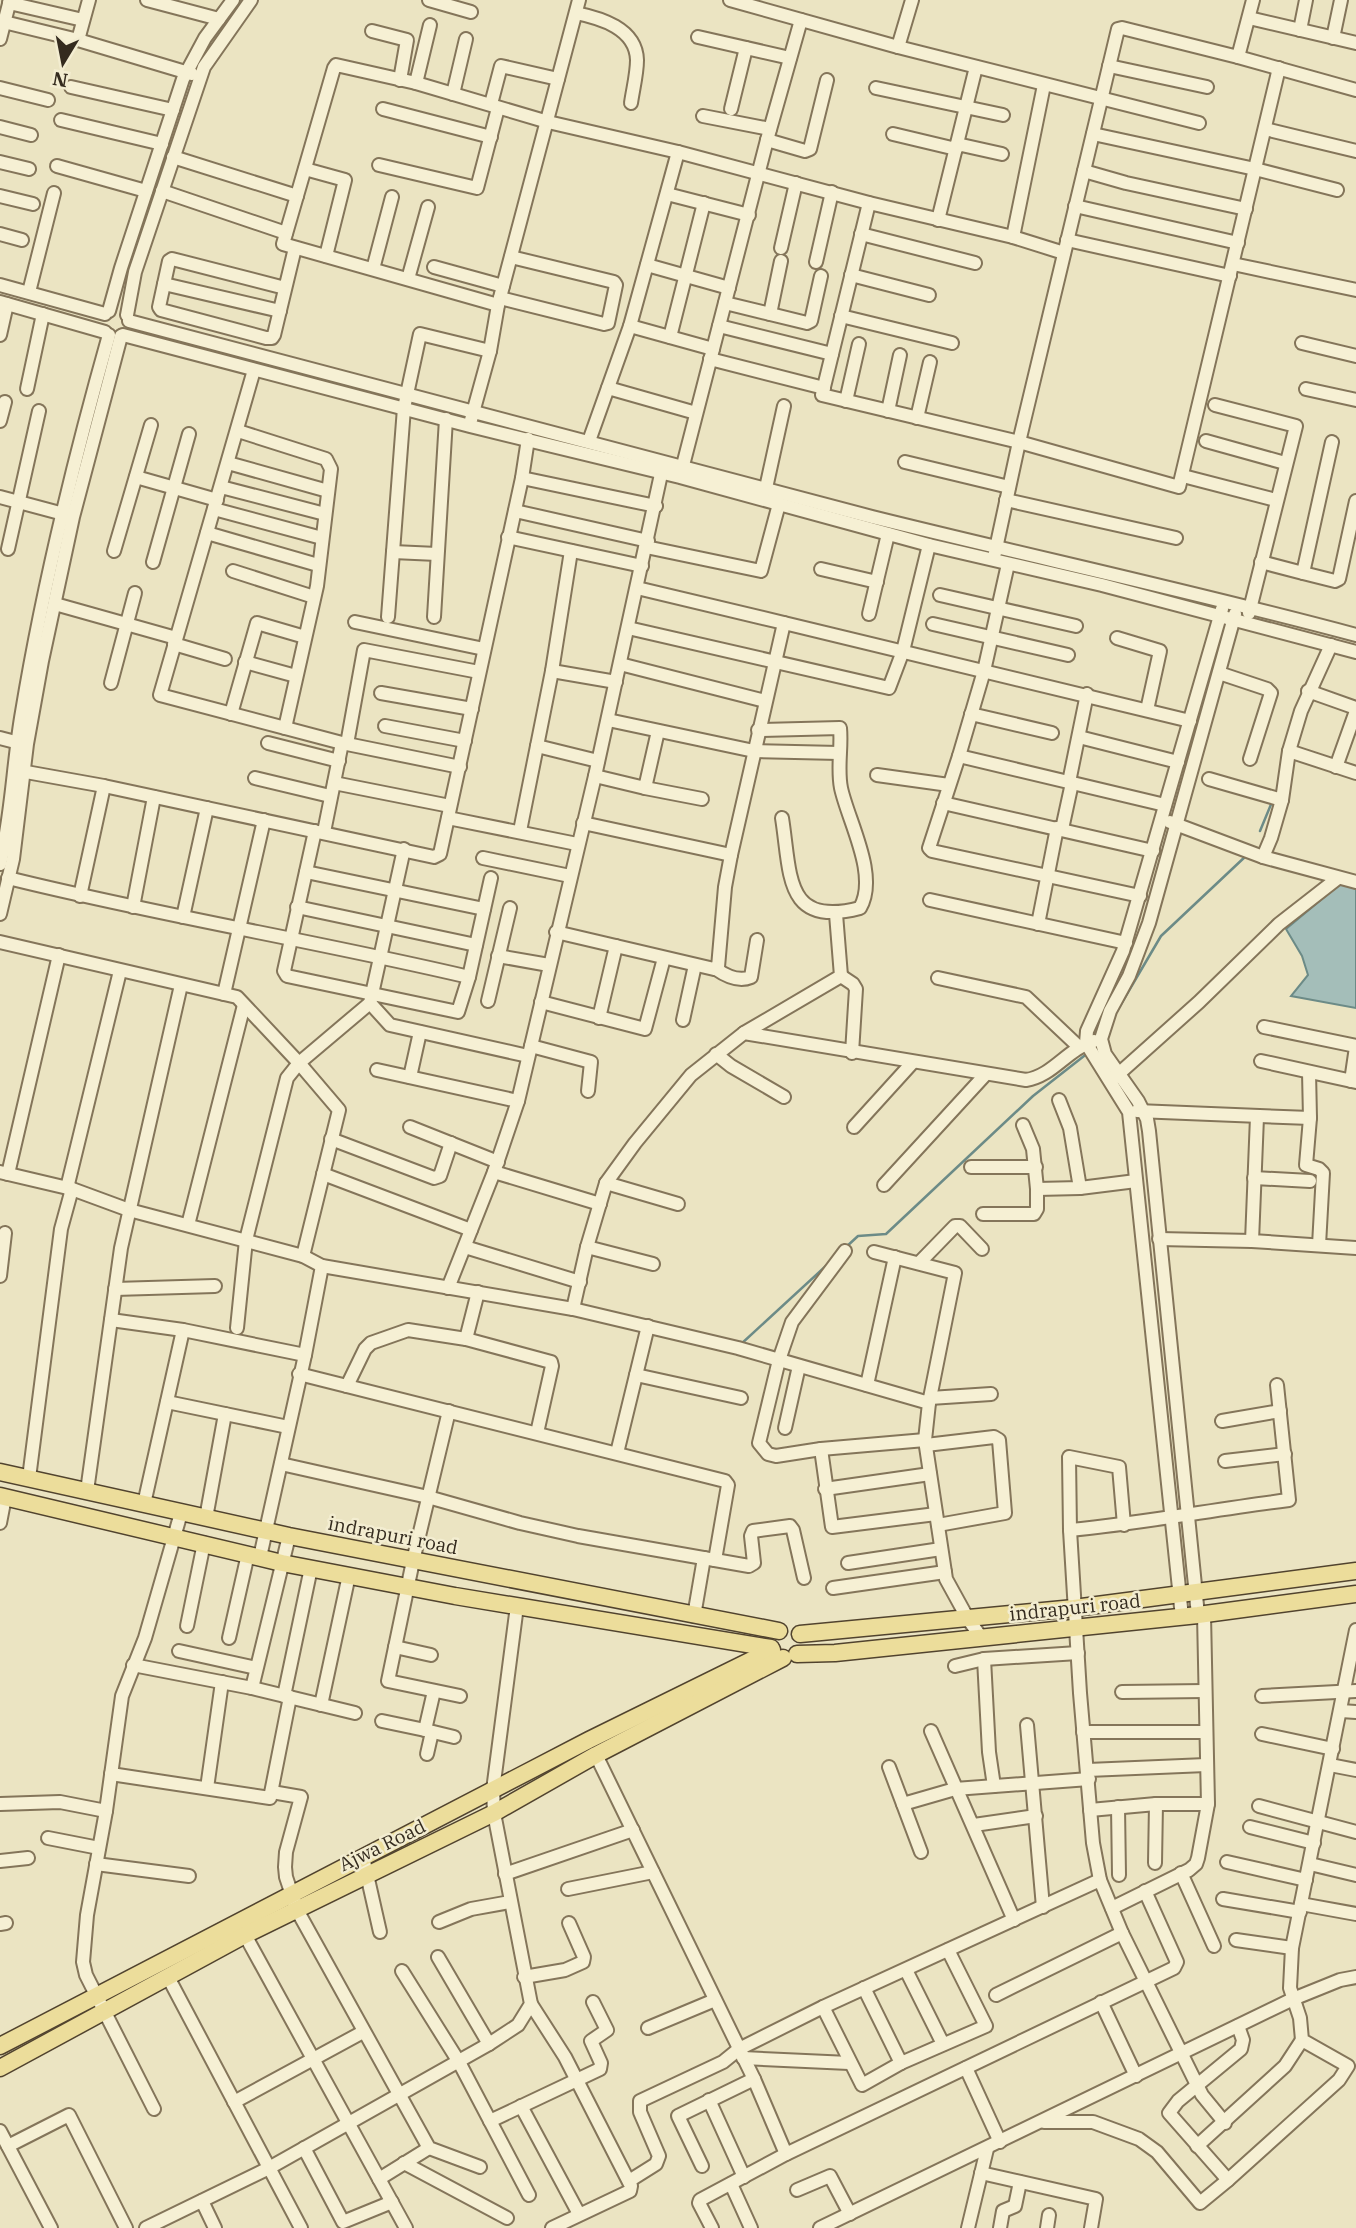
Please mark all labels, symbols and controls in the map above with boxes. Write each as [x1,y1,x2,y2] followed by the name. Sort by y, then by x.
[28,28,98,98] north arrow
[51,67,70,93] text: N
[326,1511,460,1559] street label: indrapuri road
[1008,1588,1142,1626] street label: indrapuri road
[335,1814,429,1876] street label: Ajwa Road

